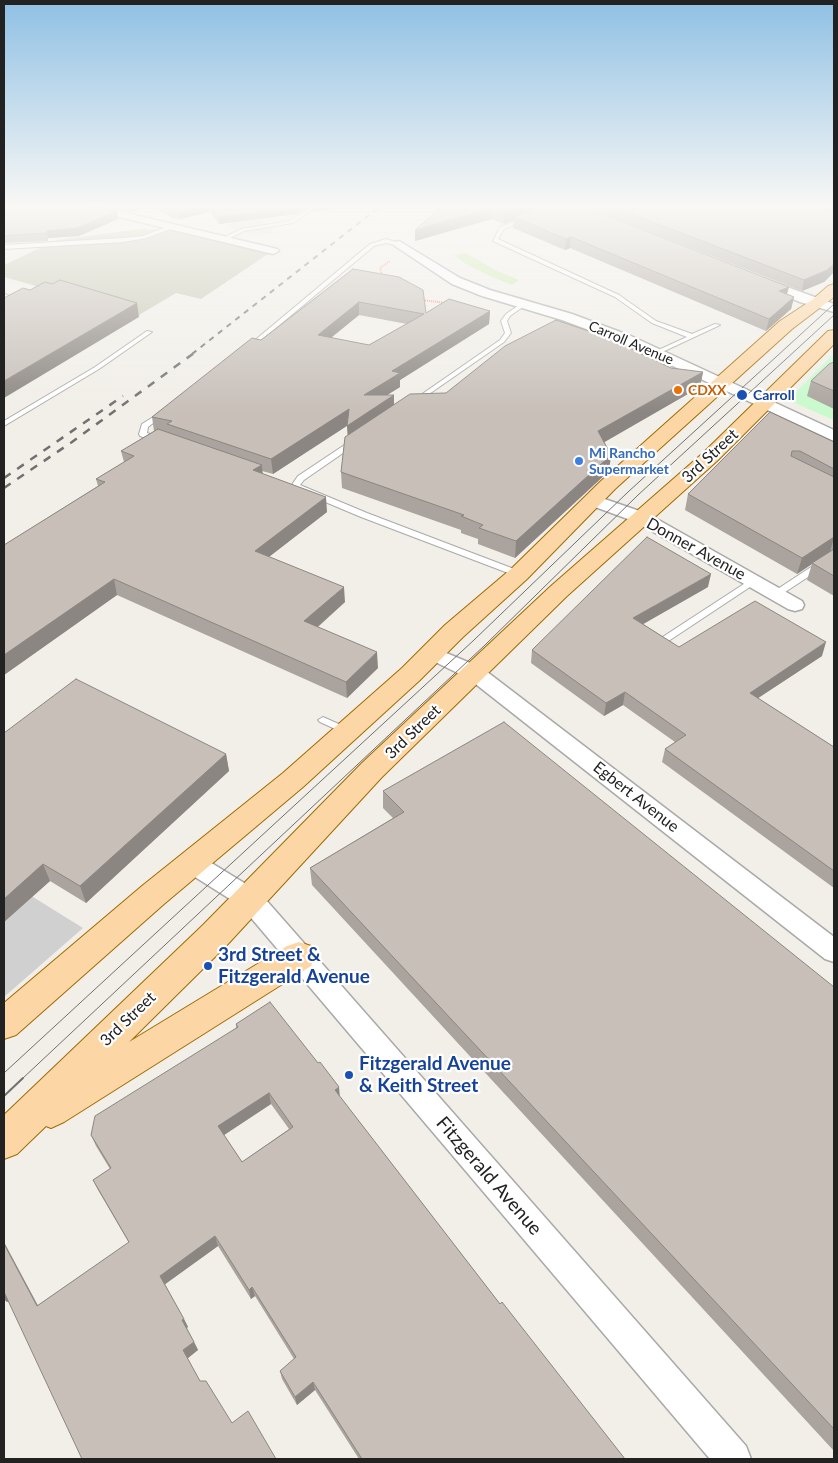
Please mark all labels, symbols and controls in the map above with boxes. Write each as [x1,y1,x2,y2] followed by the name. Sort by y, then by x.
[586,318,676,368] street label: Carroll Avenue
[688,382,726,398] place label: CDXX
[672,384,684,396] marker: CDXX
[753,387,795,403] place label: Carroll
[735,388,749,402] marker: Carroll
[678,425,742,487] street label: 3rd Street
[589,445,669,478] place label: Mi Rancho Supermarket
[573,455,585,467] marker: Mi Rancho Supermarket
[643,514,749,584] street label: Donner Avenue
[381,701,445,763] street label: 3rd Street
[589,758,683,836] street label: Egbert Avenue
[218,944,370,988] place label: 3rd Street & Fitzgerald Avenue
[202,960,214,972] marker: 3rd Street & Fitzgerald Avenue
[96,988,160,1050] street label: 3rd Street
[359,1053,511,1097] place label: Fitzgerald Avenue & Keith Street
[343,1069,355,1081] marker: Fitzgerald Avenue & Keith Street
[431,1112,547,1240] street label: Fitzgerald Avenue

